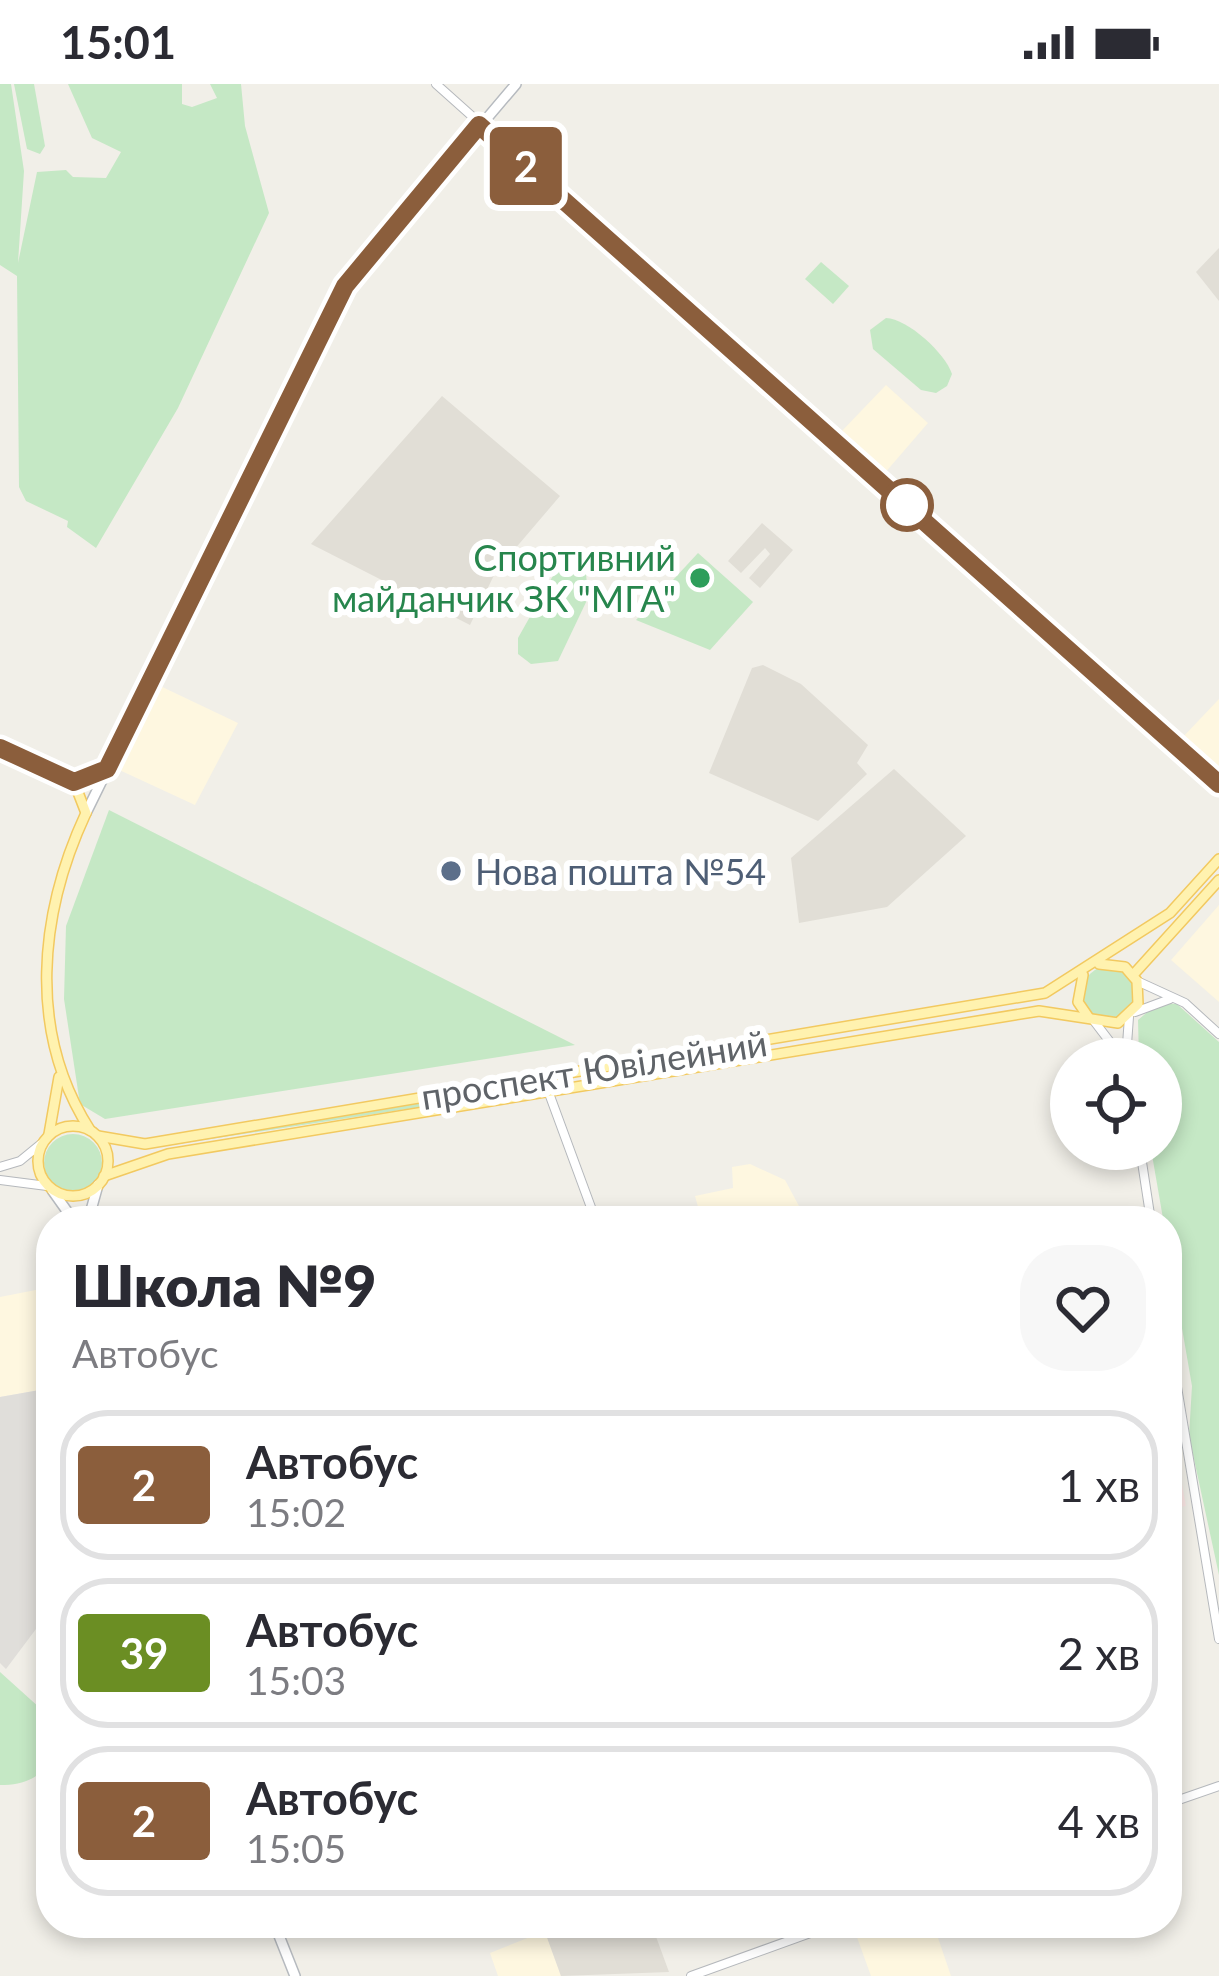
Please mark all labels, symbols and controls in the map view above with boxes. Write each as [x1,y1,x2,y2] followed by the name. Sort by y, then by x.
[60,15,176,69] text: 15:01
[487,127,565,205] line badge: 2
[514,141,538,191] text: 2
[882,480,932,530] unlabelled marker
[332,535,676,620] place label: Спортивний майданчик ЗК "МГА"
[687,565,713,591] marker: Спортивний майданчик ЗК "МГА"
[475,849,766,893] place label: Нова пошта №54
[438,858,464,884] marker: Нова пошта №54
[418,1020,770,1118] street label: проспект Ювілейний
[1050,1038,1182,1170] map controls
[1050,1038,1182,1170] button: locate
[1020,1245,1146,1371] button: heart
[72,1251,376,1319] text: Школа №9
[72,1330,219,1376] text: Автобус
[246,1435,418,1489] text: Автобус
[1058,1458,1140,1512] text: 1 хв
[132,1460,156,1510] text: 2
[246,1489,346,1535] text: 15:02
[246,1603,418,1657] text: Автобус
[1058,1626,1140,1680] text: 2 хв
[120,1628,168,1678] text: 39
[246,1657,346,1703] text: 15:03
[246,1771,418,1825] text: Автобус
[1058,1794,1140,1848] text: 4 хв
[132,1796,156,1846] text: 2
[246,1825,346,1871] text: 15:05

